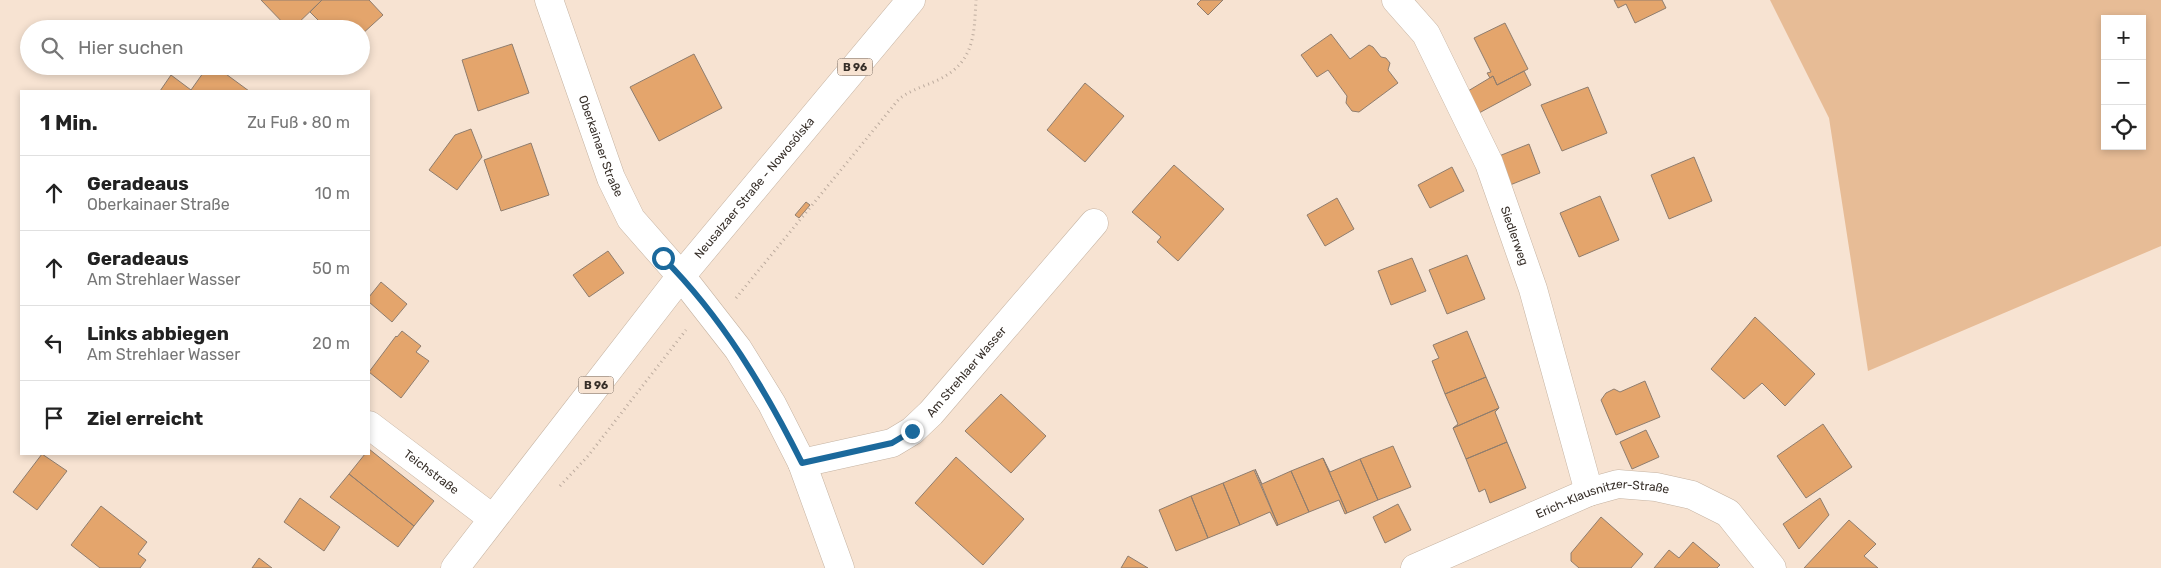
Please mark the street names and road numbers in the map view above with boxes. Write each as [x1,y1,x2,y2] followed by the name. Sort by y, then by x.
[838,58,872,76] road number: B 96
[576,93,626,199] street label: Oberkainaer Straße
[692,114,817,261] street label: Neusalzaer Straße - Nowosólska
[1498,204,1531,267] street label: Siedlerweg
[924,323,1009,420] street label: Am Strehlaer Wasser
[578,376,614,394] road number: B 96
[401,447,462,497] street label: Teichstraße
[1534,477,1671,521] street label: Erich-Klausnitzer-Straße

